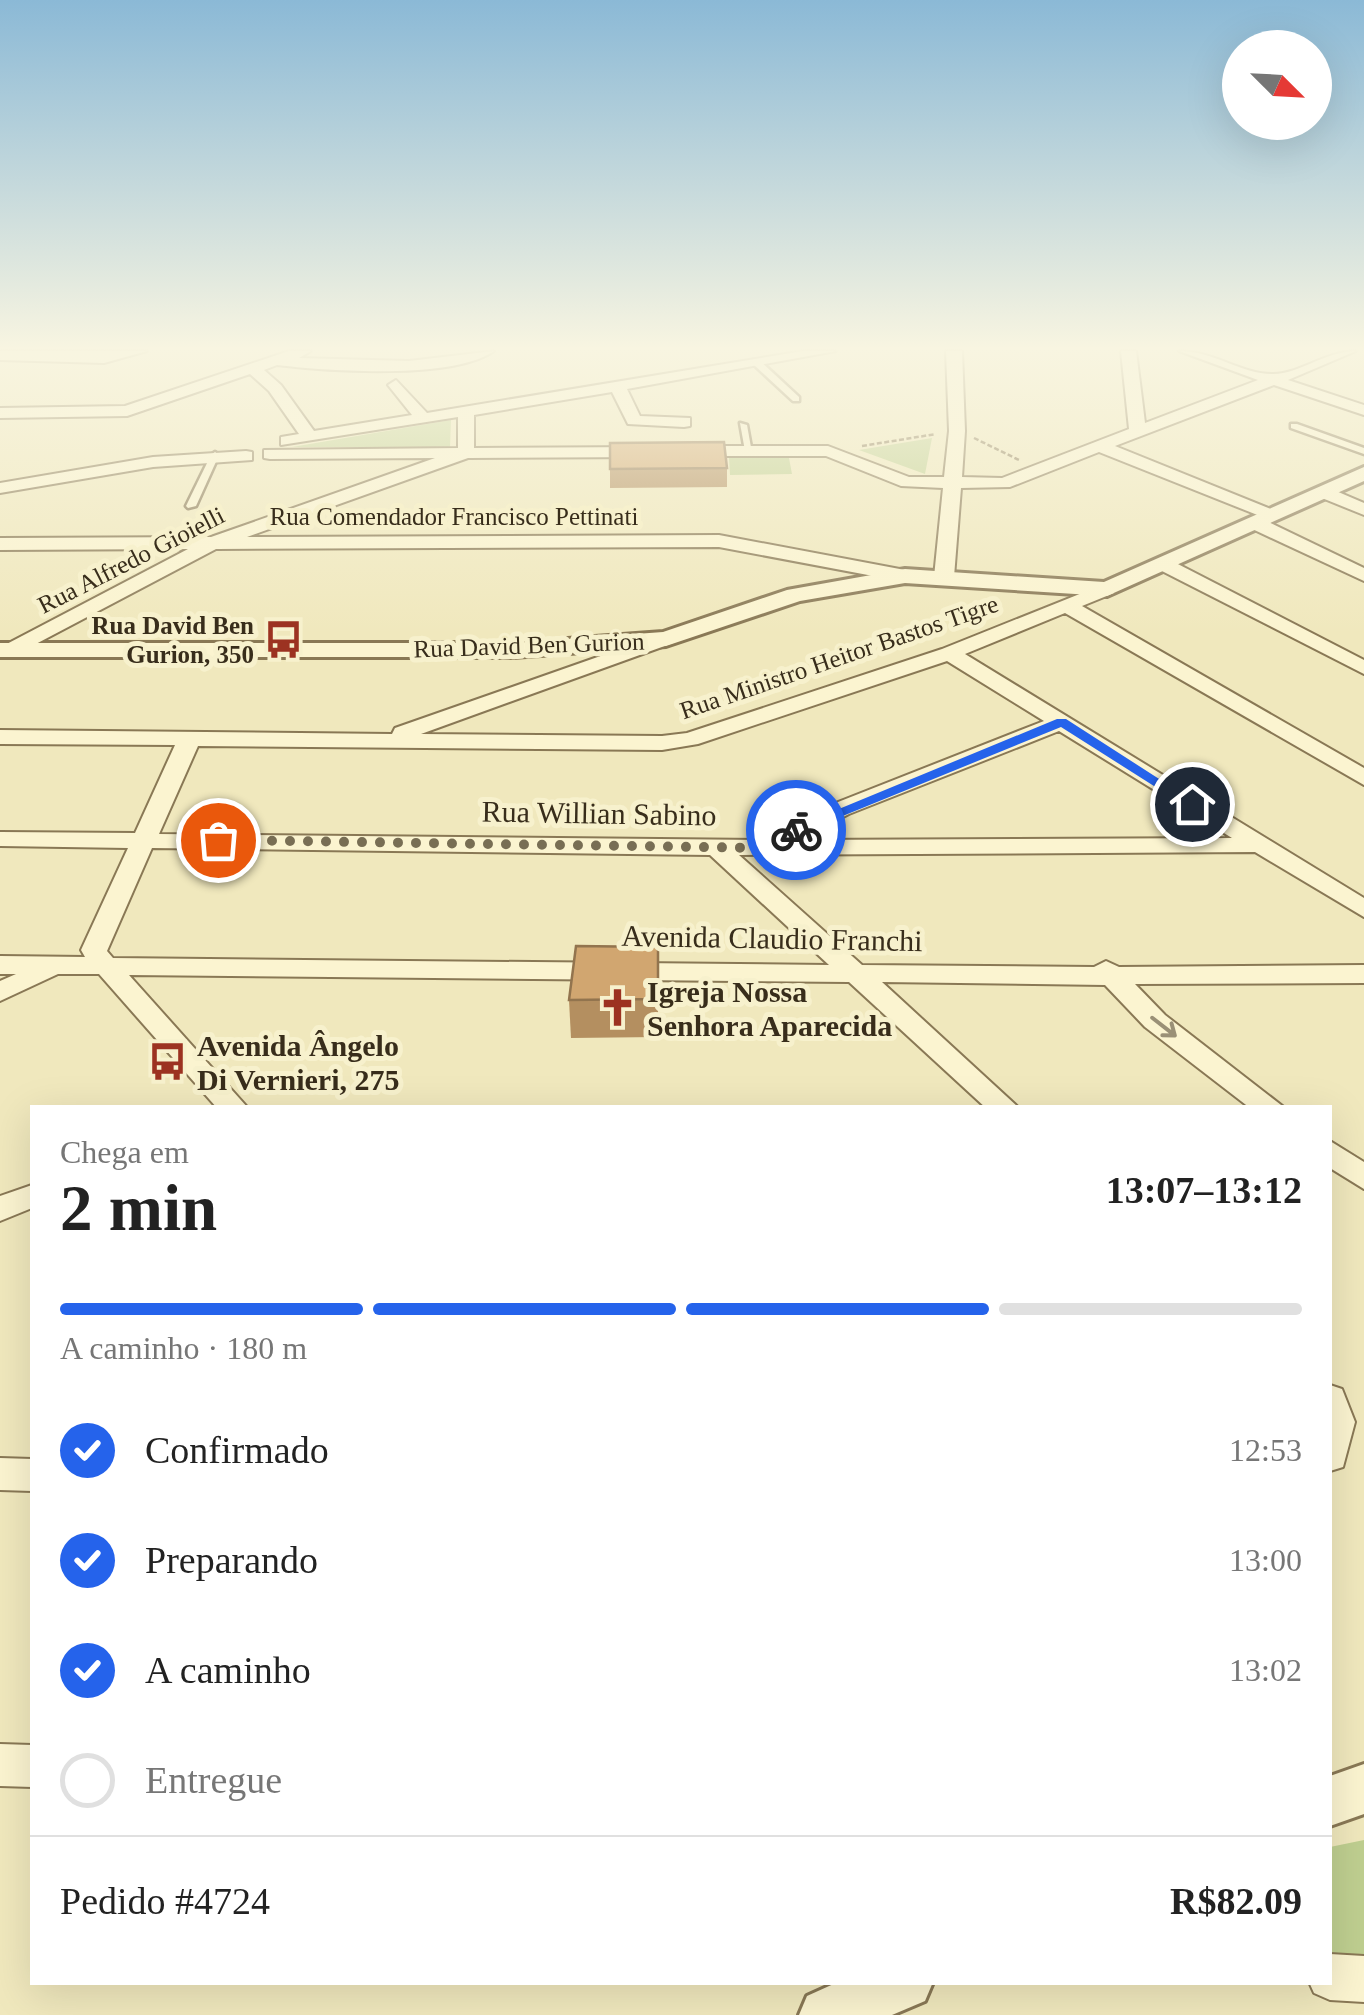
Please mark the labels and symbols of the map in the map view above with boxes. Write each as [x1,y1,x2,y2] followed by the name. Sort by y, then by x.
[1222,30,1332,140] north arrow
[33,501,229,619] street label: Rua Alfredo Gioielli
[270,503,638,530] street label: Rua Comendador Francisco Pettinati
[676,590,1002,724] street label: Rua Ministro Heitor Bastos Tigre
[91,612,254,668] place label: Rua David Ben Gurion, 350
[263,618,305,660] bus stop icon: Rua David Ben Gurion, 350
[413,627,646,663] street label: Rua David Ben Gurion
[1150,762,1235,847] pin
[746,780,846,880] courier
[481,794,717,832] street label: Rua Willian Sabino
[176,798,261,883] pin
[621,919,923,957] street label: Avenida Claudio Franchi
[647,975,892,1042] place label: Igreja Nossa Senhora Aparecida
[596,987,638,1029] church icon: Igreja Nossa Senhora Aparecida
[1150,1016,1177,1037] one-way arrow
[197,1029,400,1096] place label: Avenida Ângelo Di Vernieri, 275
[146,1041,188,1083] bus stop icon: Avenida Ângelo Di Vernieri, 275

